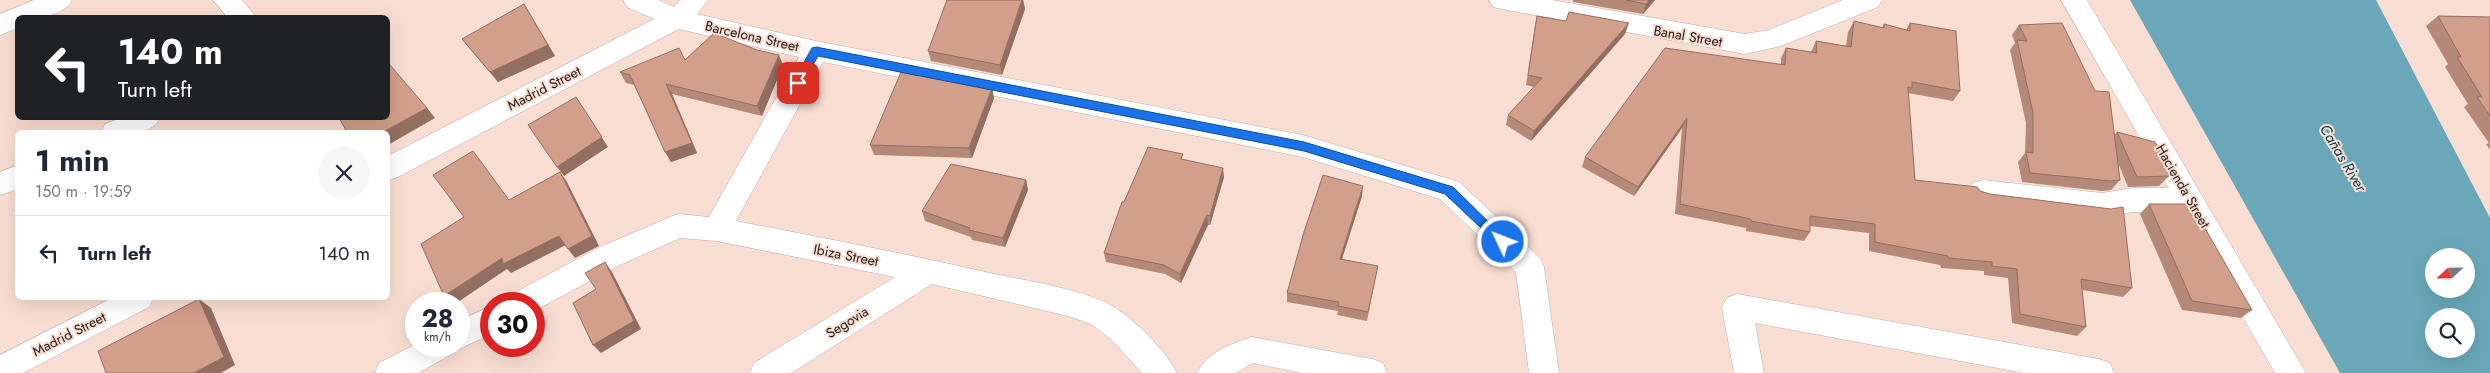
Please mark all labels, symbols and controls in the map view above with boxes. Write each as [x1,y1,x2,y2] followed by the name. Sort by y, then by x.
[703,16,801,57] street label: Barcelona Street
[1652,20,1725,52] street label: Banal Street
[118,27,223,77] text: 140 m
[35,35,100,100] icon: left
[504,61,585,115] street label: Madrid Street
[777,62,819,104] pin
[784,69,812,97] icon: arrive
[118,73,192,105] text: Turn left
[2314,120,2372,197] water label: Cañas River
[35,139,109,182] text: 1 min
[2151,140,2215,232] street label: Hacienda Street
[318,147,370,199] button: close
[35,180,132,203] text: 150 m · 19:59
[1476,215,1528,267] position arrow
[35,239,63,267] icon: left
[812,239,881,271] street label: Ibiza Street
[78,240,151,267] text: Turn left
[318,240,370,267] text: 140 m
[2425,248,2475,298] north arrow
[2425,248,2475,358] map controls
[480,292,545,357] speed limit sign: 30
[421,300,454,336] text: 28
[822,301,872,343] street label: Segovia
[29,307,110,361] street label: Madrid Street
[2425,308,2475,358] button: search
[424,328,451,346] text: km/h

